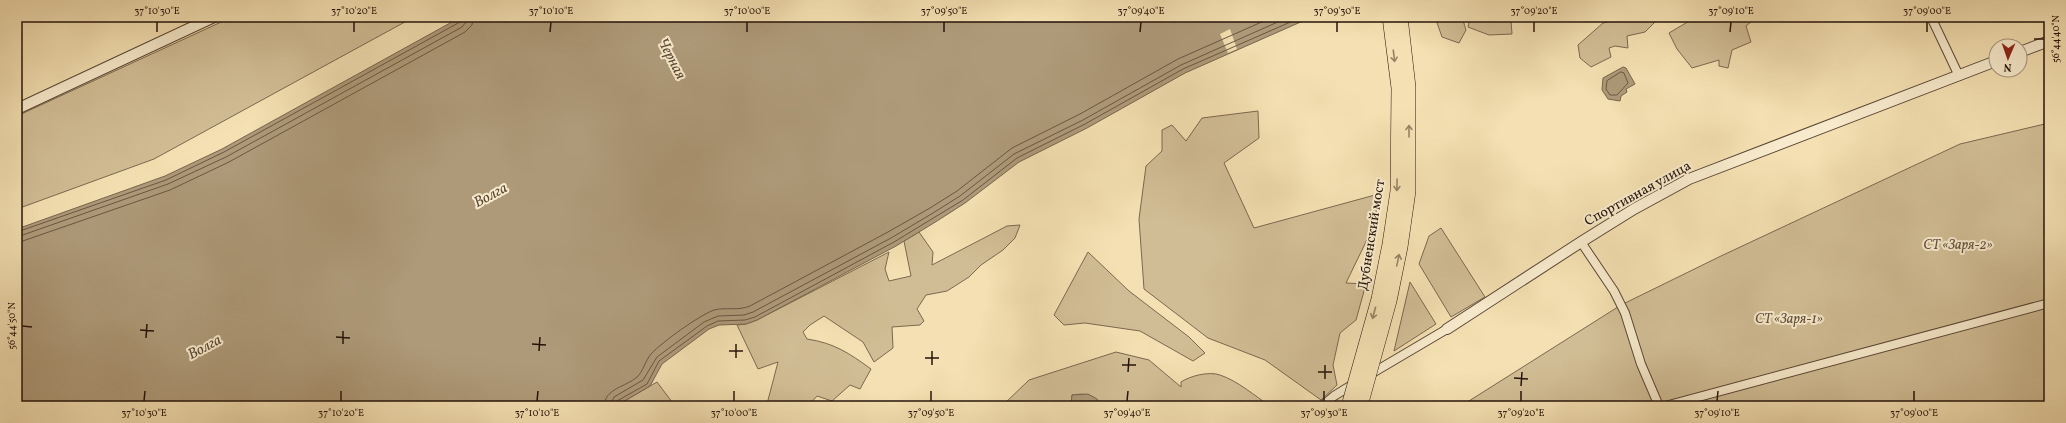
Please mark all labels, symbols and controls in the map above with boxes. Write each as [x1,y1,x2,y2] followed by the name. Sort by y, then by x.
[134,4,180,18] text: 37°10'30"E
[331,4,377,18] text: 37°10'20"E
[529,4,573,18] text: 37°10'10"E
[724,4,770,18] text: 37°10'00"E
[921,4,967,18] text: 37°09'50"E
[1118,4,1164,18] text: 37°09'40"E
[1314,4,1360,18] text: 37°09'30"E
[1510,4,1558,18] text: 37°09'20"E
[1708,4,1754,18] text: 37°09'10"E
[1903,4,1951,18] text: 37°09'00"E
[2049,14,2063,63] text: 56°44'40"N
[652,35,690,84] water label: Черная
[1988,38,2028,78] north arrow
[1390,49,1398,62] one-way arrow
[2003,59,2012,74] text: N
[1405,125,1413,138] one-way arrow
[1581,157,1695,231] street label: Спортивная улица
[470,178,512,214] water label: Волга
[1354,178,1390,292] street label: Дубненский мост
[1393,179,1401,192] one-way arrow
[1923,236,1993,255] park label: СТ «Заря-2»
[1395,254,1403,267] one-way arrow
[5,302,19,350] text: 56°44'50"N
[1370,306,1377,319] one-way arrow
[1755,310,1823,329] park label: СТ «Заря-1»
[184,330,226,366] water label: Волга
[121,406,167,420] text: 37°10'30"E
[318,406,364,420] text: 37°10'20"E
[515,406,559,420] text: 37°10'10"E
[711,406,757,420] text: 37°10'00"E
[908,406,954,420] text: 37°09'50"E
[1104,406,1150,420] text: 37°09'40"E
[1301,406,1347,420] text: 37°09'30"E
[1497,406,1545,420] text: 37°09'20"E
[1694,406,1740,420] text: 37°09'10"E
[1890,406,1938,420] text: 37°09'00"E

